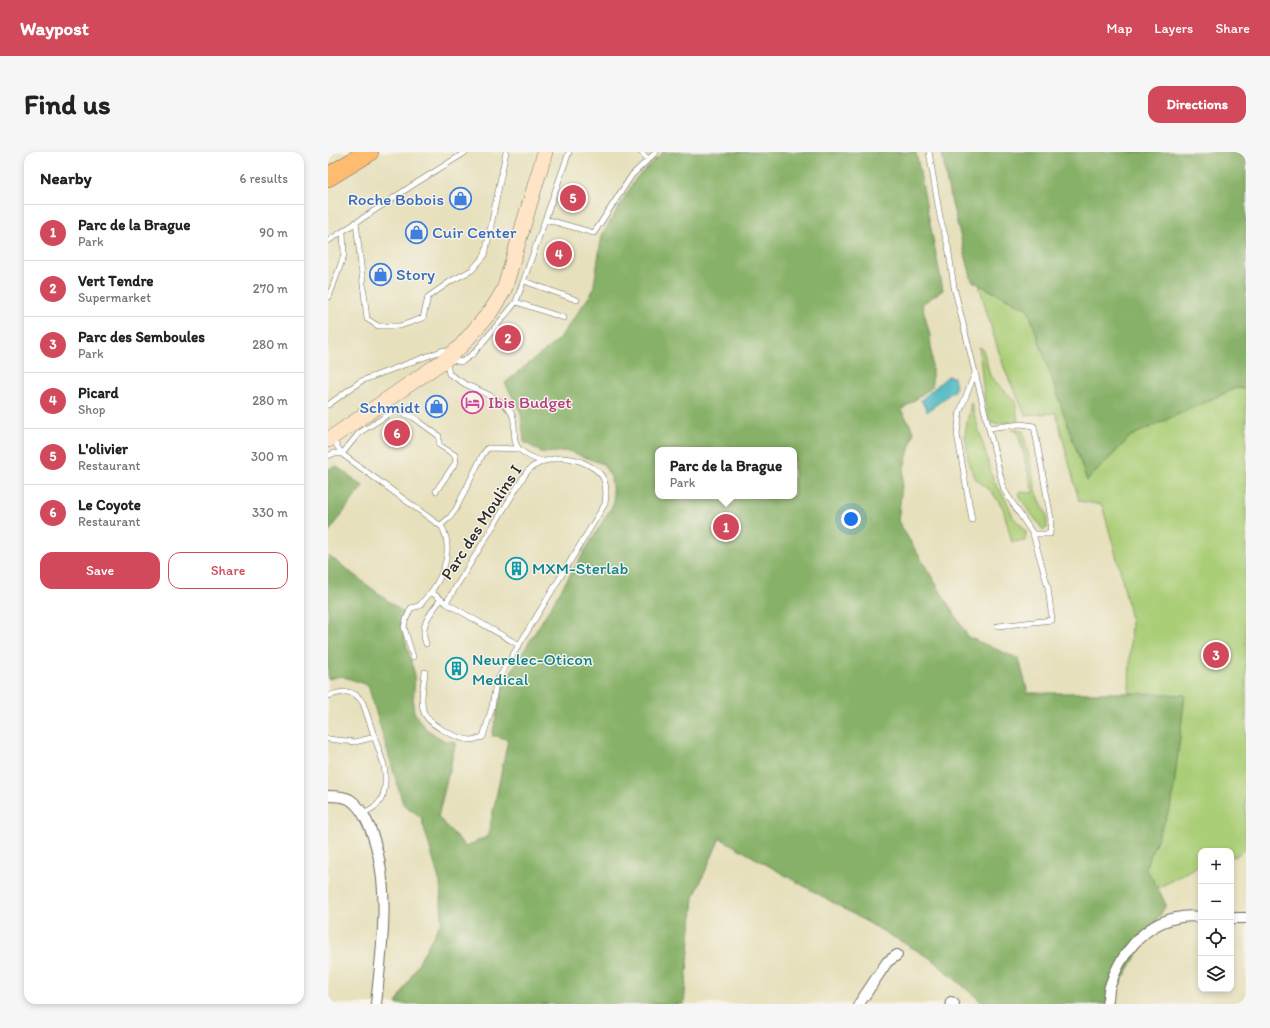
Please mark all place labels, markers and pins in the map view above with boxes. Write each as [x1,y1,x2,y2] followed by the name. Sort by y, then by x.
[560,183,586,213] pin: 5
[447,186,473,212] shop icon: Roche Bobois
[348,189,444,209] place label: Roche Bobois
[403,219,429,245] shop icon: Cuir Center
[432,222,517,242] place label: Cuir Center
[546,239,572,269] pin: 4
[368,261,394,287] shop icon: Story
[396,264,435,284] place label: Story
[495,323,521,353] pin: 2
[460,389,486,415] hotel icon: Ibis Budget
[488,392,572,412] place label: Ibis Budget
[423,394,449,420] shop icon: Schmidt
[359,397,421,417] place label: Schmidt
[384,418,410,448] pin: 6
[713,512,739,542] pin: 1
[504,555,530,581] building icon: MXM-Sterlab
[532,558,628,578] place label: MXM-Sterlab
[1203,640,1229,670] pin: 3
[472,649,593,689] place label: Neurelec-Oticon Medical
[444,656,470,682] building icon: Neurelec-Oticon Medical

